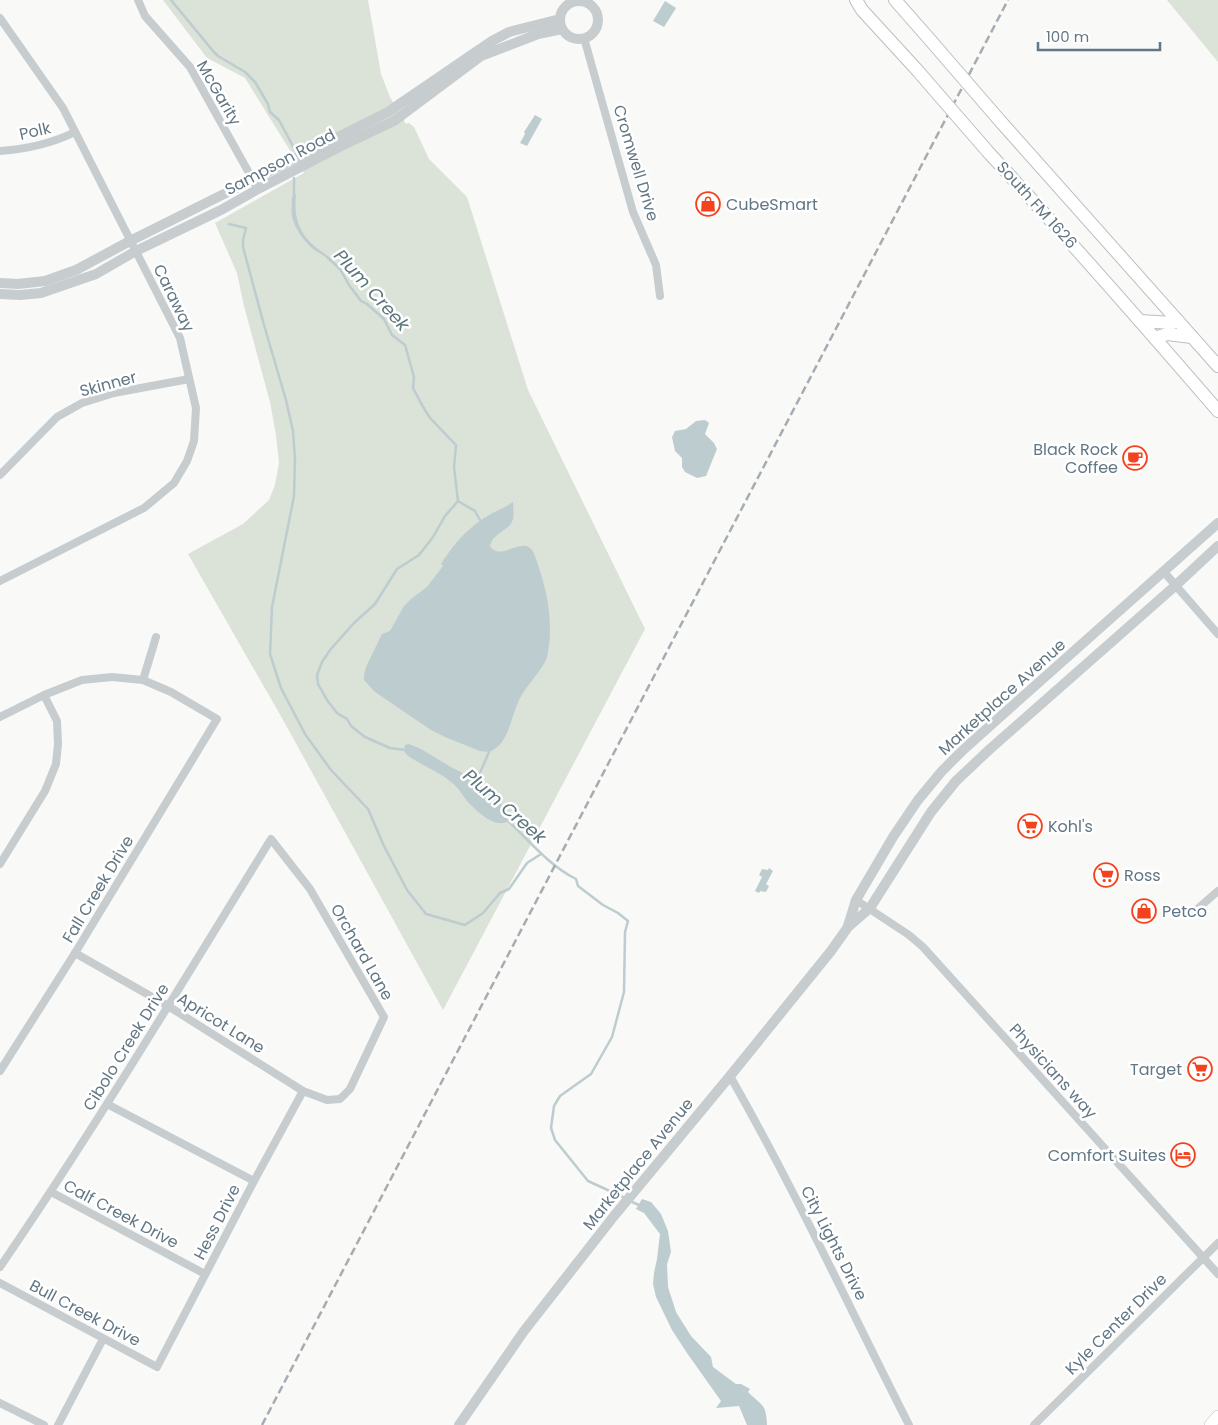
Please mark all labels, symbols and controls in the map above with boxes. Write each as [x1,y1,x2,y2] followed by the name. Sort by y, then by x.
[1038,20,1160,52] scale bar
[1046,26,1089,47] text: 100 m
[191,56,247,130] street label: McGarity
[607,102,665,224] street label: Cromwell Drive
[17,116,54,146] street label: Polk
[221,123,339,201] street label: Sampson Road
[991,156,1083,254] street label: South FM 1626
[695,191,721,217] shop icon: CubeSmart
[726,193,818,216] place label: CubeSmart
[328,244,416,337] water label: Plum Creek
[148,260,200,336] street label: Caraway
[77,365,139,403] street label: Skinner
[1033,438,1119,479] place label: Black Rock Coffee
[1122,445,1148,471] cafe icon: Black Rock Coffee
[933,634,1071,760] street label: Marketplace Avenue
[458,763,552,850] water label: Plum Creek
[1017,813,1043,839] supermarket icon: Kohl's
[1048,815,1093,838] place label: Kohl's
[57,831,139,947] street label: Fall Creek Drive
[1093,862,1119,888] supermarket icon: Ross
[1124,864,1161,887] place label: Ross
[1131,898,1157,924] shop icon: Petco
[325,899,399,1005] street label: Orchard Lane
[1162,900,1207,923] place label: Petco
[77,979,175,1115] street label: Cibolo Creek Drive
[173,987,269,1059] street label: Apricot Lane
[1004,1018,1102,1124] street label: Physicians way
[1187,1056,1213,1082] supermarket icon: Target
[1130,1058,1182,1081] place label: Target
[577,1093,699,1235] street label: Marketplace Avenue
[1170,1142,1196,1168] hotel icon: Comfort Suites
[1048,1144,1166,1167] place label: Comfort Suites
[59,1174,183,1254] street label: Calf Creek Drive
[188,1180,246,1264] street label: Hess Drive
[795,1182,873,1304] street label: City Lights Drive
[1060,1268,1172,1380] street label: Kyle Center Drive
[25,1274,145,1352] street label: Bull Creek Drive

